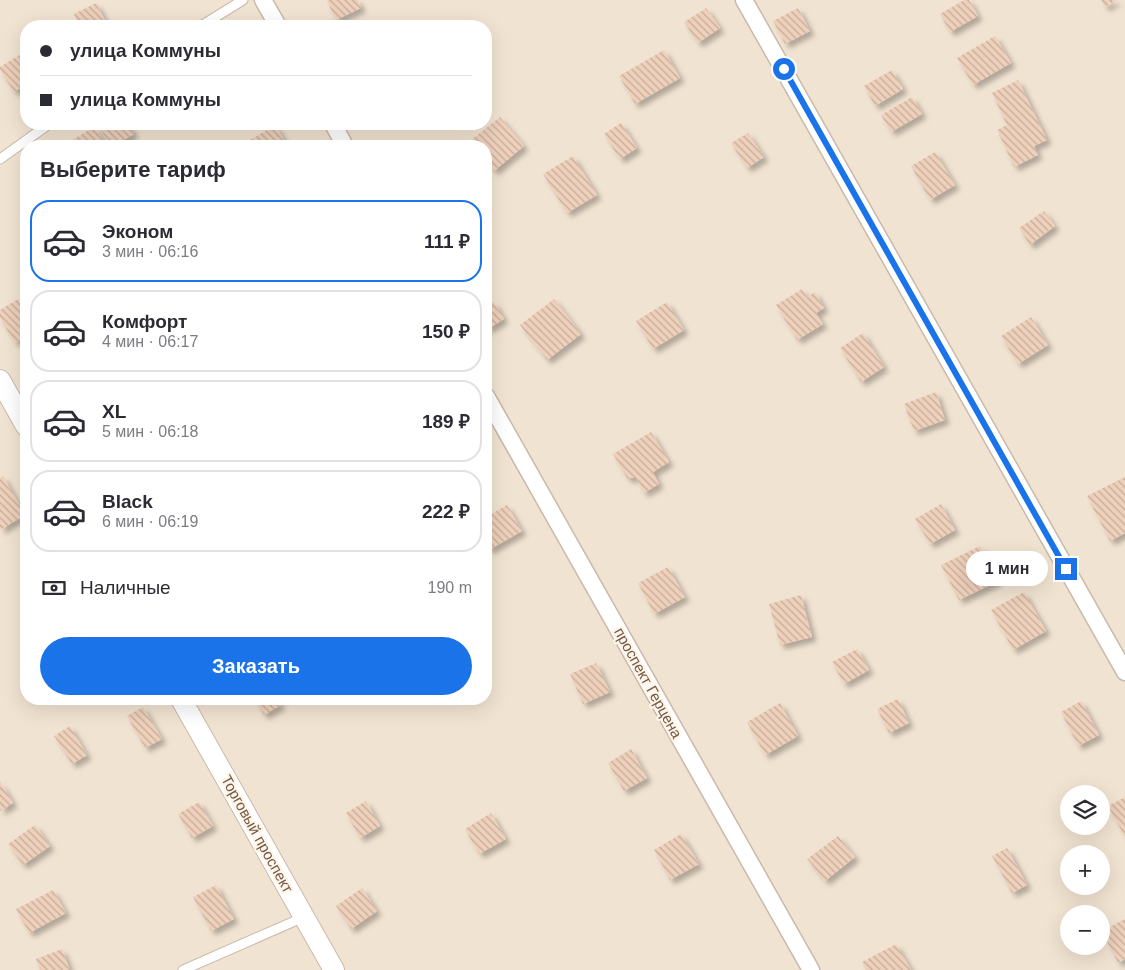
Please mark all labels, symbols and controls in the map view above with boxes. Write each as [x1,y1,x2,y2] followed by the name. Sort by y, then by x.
[70,40,221,61] text: улица Коммуны
[773,58,795,80] route start
[70,89,221,110] text: улица Коммуны
[40,157,226,182] text: Выберите тариф
[42,219,87,264] icon: car
[102,221,173,242] text: Эконом
[424,231,470,252] text: 111 ₽
[102,243,198,260] text: 3 мин · 06:16
[42,309,87,354] icon: car
[102,311,187,332] text: Комфорт
[422,321,470,342] text: 150 ₽
[102,333,198,350] text: 4 мин · 06:17
[42,399,87,444] icon: car
[102,401,126,422] text: XL
[422,411,470,432] text: 189 ₽
[102,423,198,440] text: 5 мин · 06:18
[42,489,87,534] icon: car
[102,491,153,512] text: Black
[422,501,470,522] text: 222 ₽
[102,513,198,530] text: 6 мин · 06:19
[966,552,1048,586] callout: 1 мин
[1055,558,1077,580] route end
[985,560,1029,577] text: 1 мин
[40,574,68,602] icon: cash
[80,577,171,598] text: Наличные
[428,579,472,596] text: 190 m
[611,625,686,742] street label: проспект Герцена
[40,637,472,695] button: Заказать
[218,772,297,896] street label: Торговый проспект
[1060,785,1110,955] map controls
[1060,785,1110,835] button: layers
[1060,845,1110,895] button: +
[1060,905,1110,955] button: −

